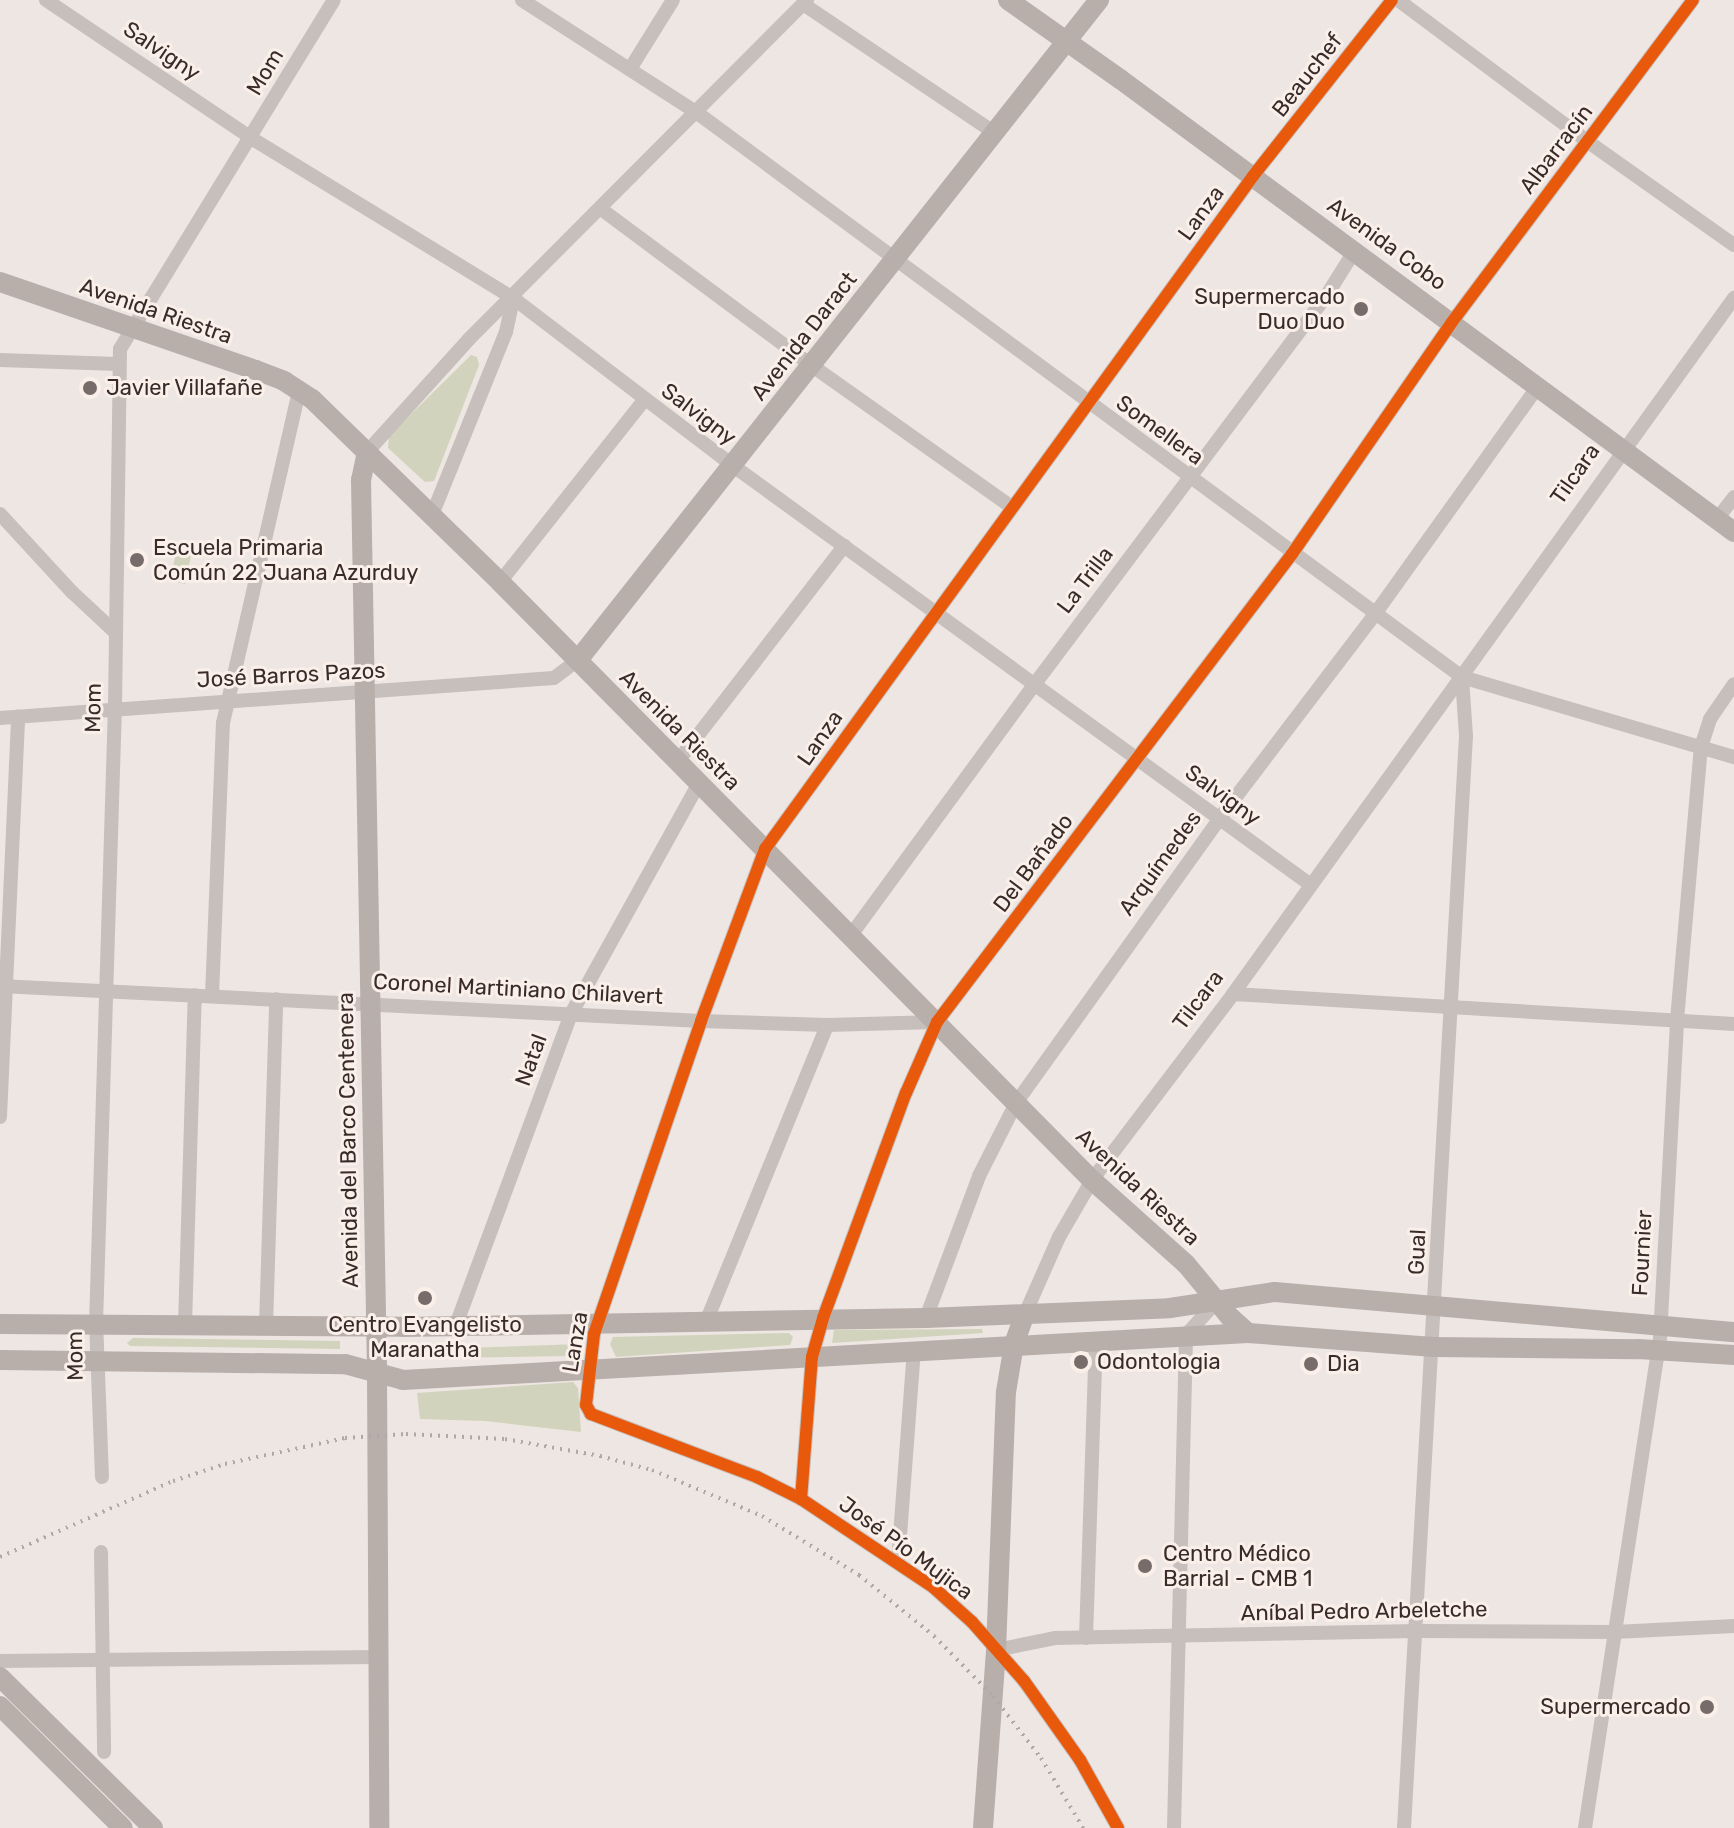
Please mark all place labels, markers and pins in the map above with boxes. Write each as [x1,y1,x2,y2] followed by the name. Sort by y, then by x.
[1194,283,1345,334] place label: Supermercado Duo Duo
[1352,300,1370,318] marker: Supermercado Duo Duo
[106,375,264,401] place label: Javier Villafañe
[81,379,99,397] marker: Javier Villafañe
[153,534,419,586] place label: Escuela Primaria Común 22 Juana Azurduy
[128,551,146,569] marker: Escuela Primaria Común 22 Juana Azurduy
[416,1289,434,1307] marker: Centro Evangelisto Maranatha
[328,1311,522,1362] place label: Centro Evangelisto Maranatha
[1097,1349,1221,1375] place label: Odontologia
[1327,1351,1360,1377] place label: Dia
[1072,1353,1090,1371] marker: Odontologia
[1302,1355,1320,1373] marker: Dia
[1163,1540,1312,1592] place label: Centro Médico Barrial - CMB 1
[1134,1555,1156,1577] marker: Centro Médico Barrial - CMB 1
[1540,1694,1691,1720] place label: Supermercado
[1698,1698,1716,1716] marker: Supermercado

